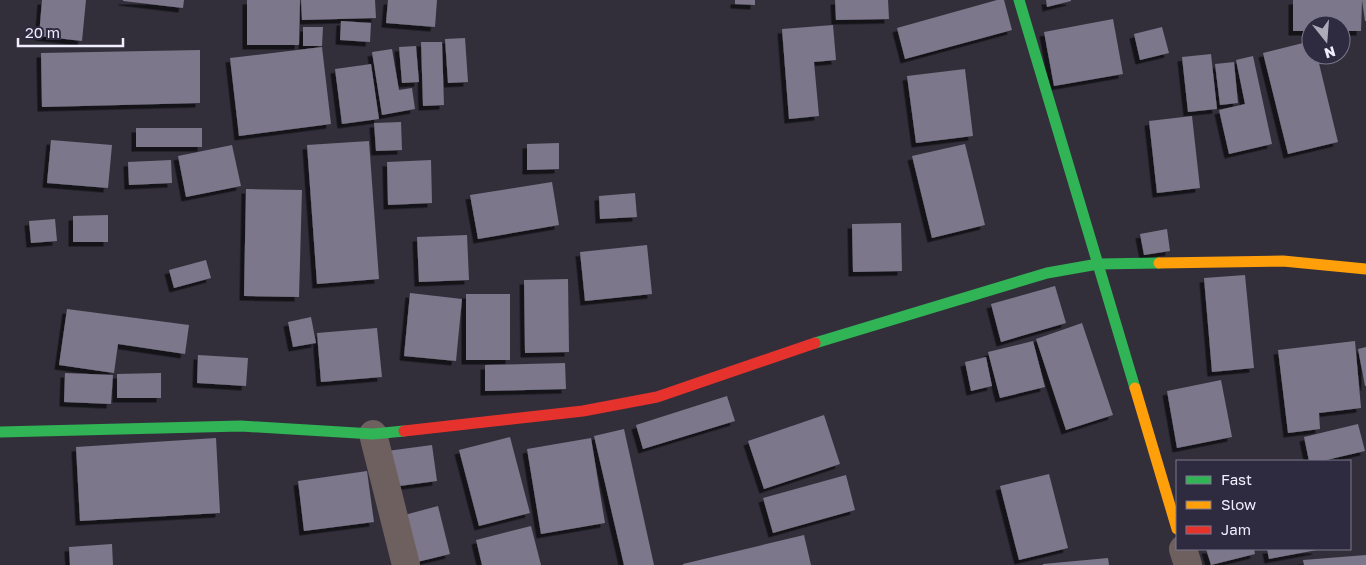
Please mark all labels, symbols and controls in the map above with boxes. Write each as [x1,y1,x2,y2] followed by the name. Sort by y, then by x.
[18,15,122,47] scale bar
[1301,15,1351,65] north arrow
[25,23,60,41] text: 20 m
[1322,43,1338,63] text: N
[1176,460,1351,550] legend
[1221,470,1252,488] text: Fast
[1221,495,1256,513] text: Slow
[1221,520,1251,538] text: Jam

